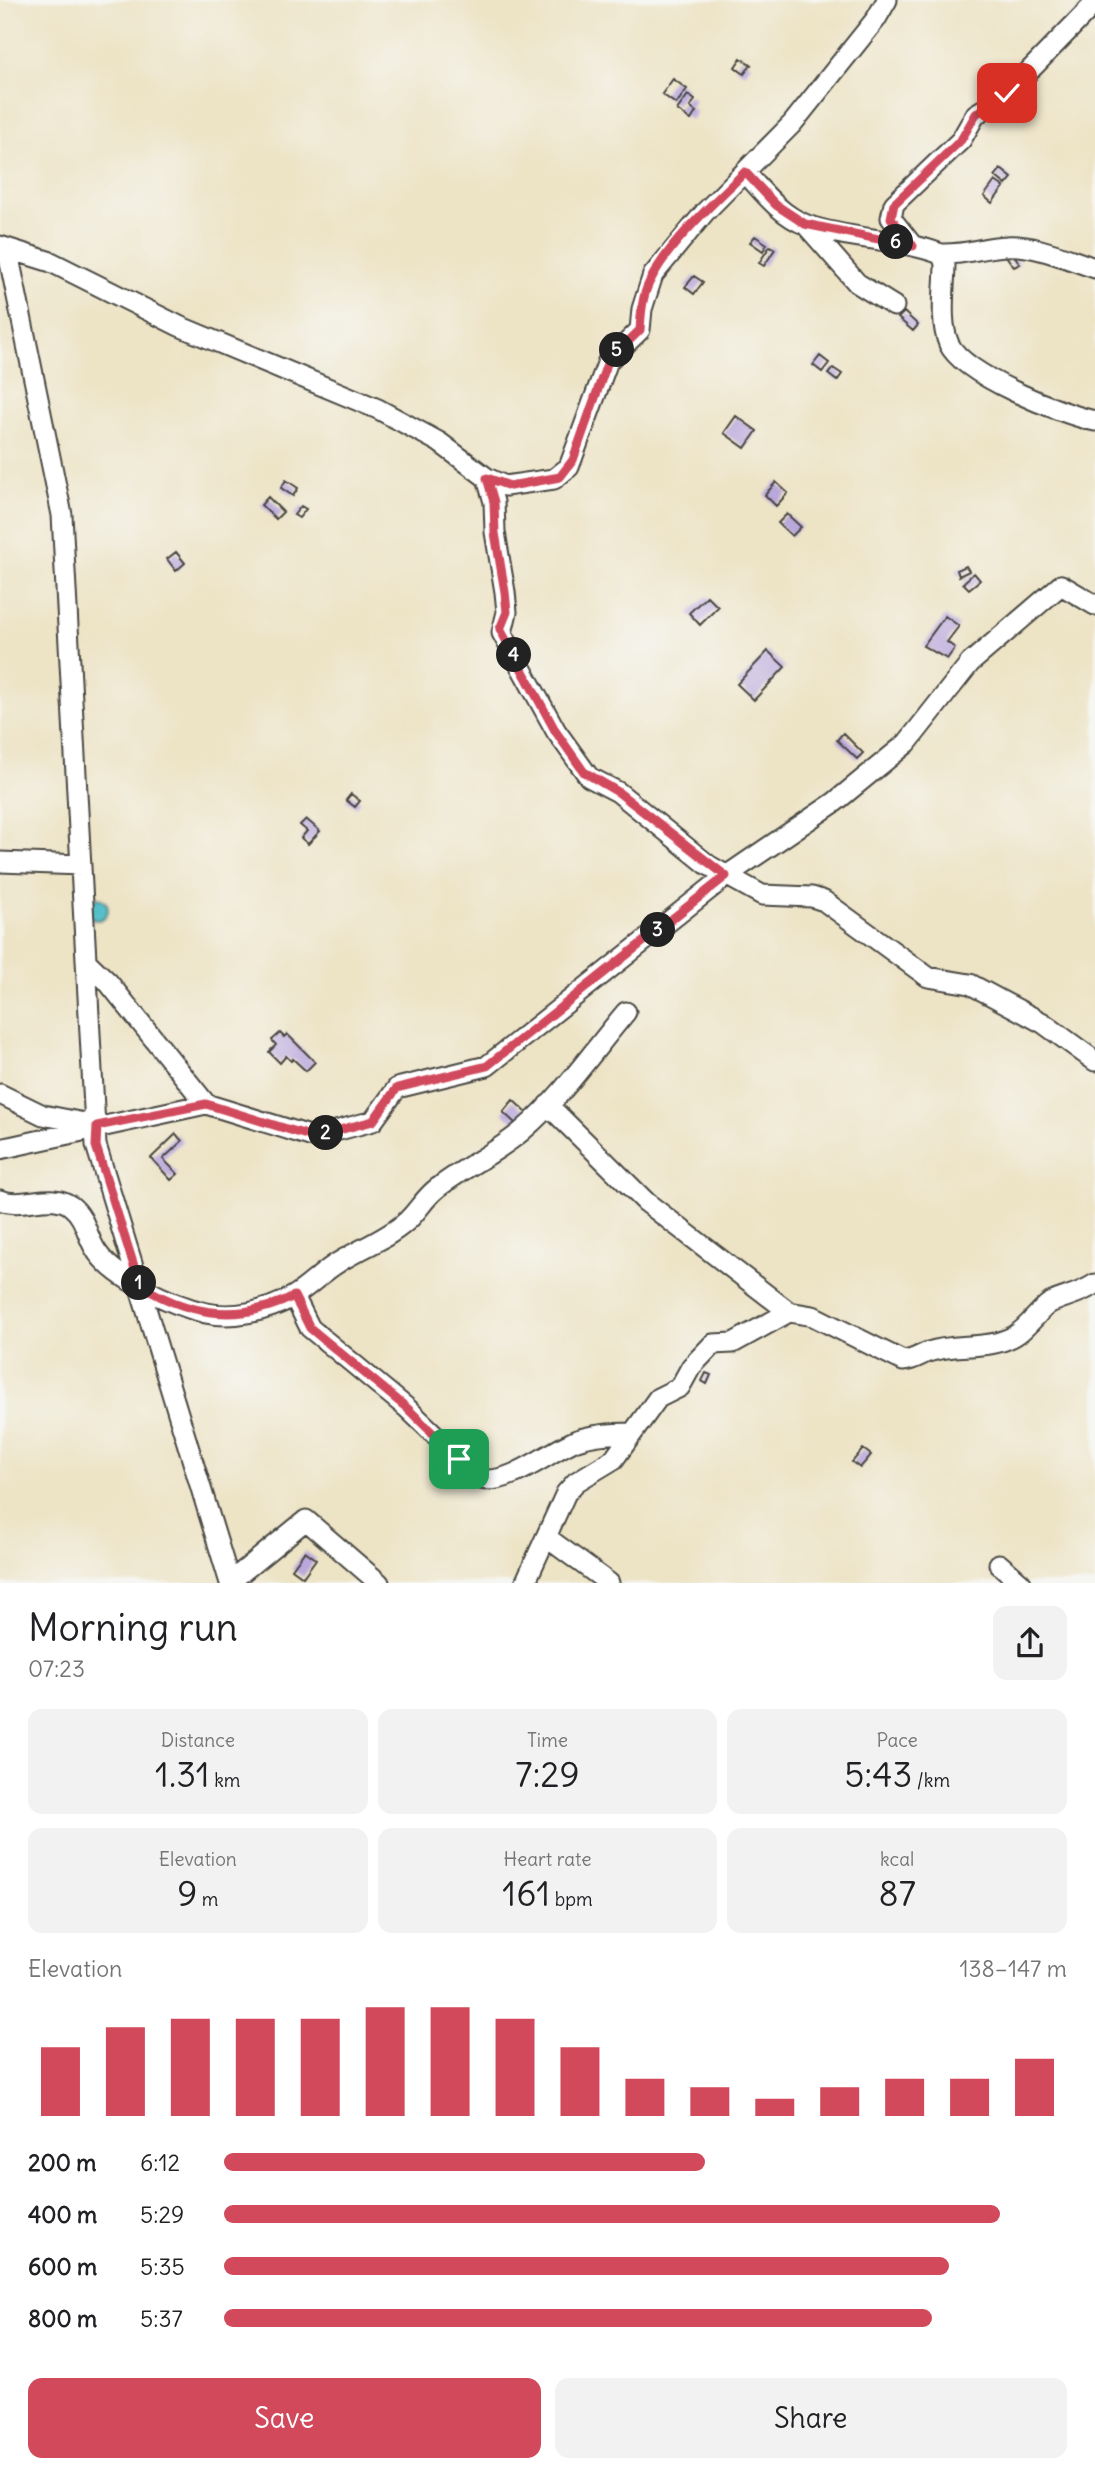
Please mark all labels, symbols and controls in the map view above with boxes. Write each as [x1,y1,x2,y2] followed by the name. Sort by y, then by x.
[977,63,1037,123] pin
[988,74,1026,112] icon: check
[878,224,914,260] pin: 6
[890,229,901,253] text: 6
[600,332,634,368] pin: 5
[611,337,622,361] text: 5
[496,638,532,672] pin: 4
[508,642,519,666] text: 4
[640,912,676,948] pin: 3
[652,917,663,941] text: 3
[308,1116,344,1150] pin: 2
[320,1120,331,1144] text: 2
[122,1266,156,1300] pin: 1
[135,1270,142,1294] text: 1
[429,1429,489,1489] pin
[440,1440,478,1478] icon: arrive
[28,1604,238,1651] text: Morning run
[993,1606,1067,1680] button: share
[28,1654,85,1683] text: 07:23
[161,1728,235,1752] text: Distance
[527,1728,568,1752] text: Time
[877,1728,918,1752] text: Pace
[155,1752,210,1796] text: 1.31
[515,1752,580,1796] text: 7:29
[844,1752,912,1796] text: 5:43
[210,1768,241,1792] text: km
[912,1768,950,1792] text: /km
[159,1847,237,1871] text: Elevation
[503,1847,592,1871] text: Heart rate
[880,1847,914,1871] text: kcal
[177,1871,197,1915] text: 9
[502,1871,550,1915] text: 161
[879,1871,916,1915] text: 87
[197,1887,218,1911] text: m
[550,1887,593,1911] text: bpm
[28,1954,122,1983] text: Elevation
[959,1954,1067,1983] text: 138–147 m
[28,2148,97,2177] text: 200 m
[140,2148,180,2177] text: 6:12
[28,2200,97,2229] text: 400 m
[140,2200,184,2229] text: 5:29
[28,2252,97,2281] text: 600 m
[140,2252,185,2281] text: 5:35
[28,2304,97,2333] text: 800 m
[140,2304,183,2333] text: 5:37
[28,2378,541,2458] button: Save
[555,2378,1067,2458] button: Share

